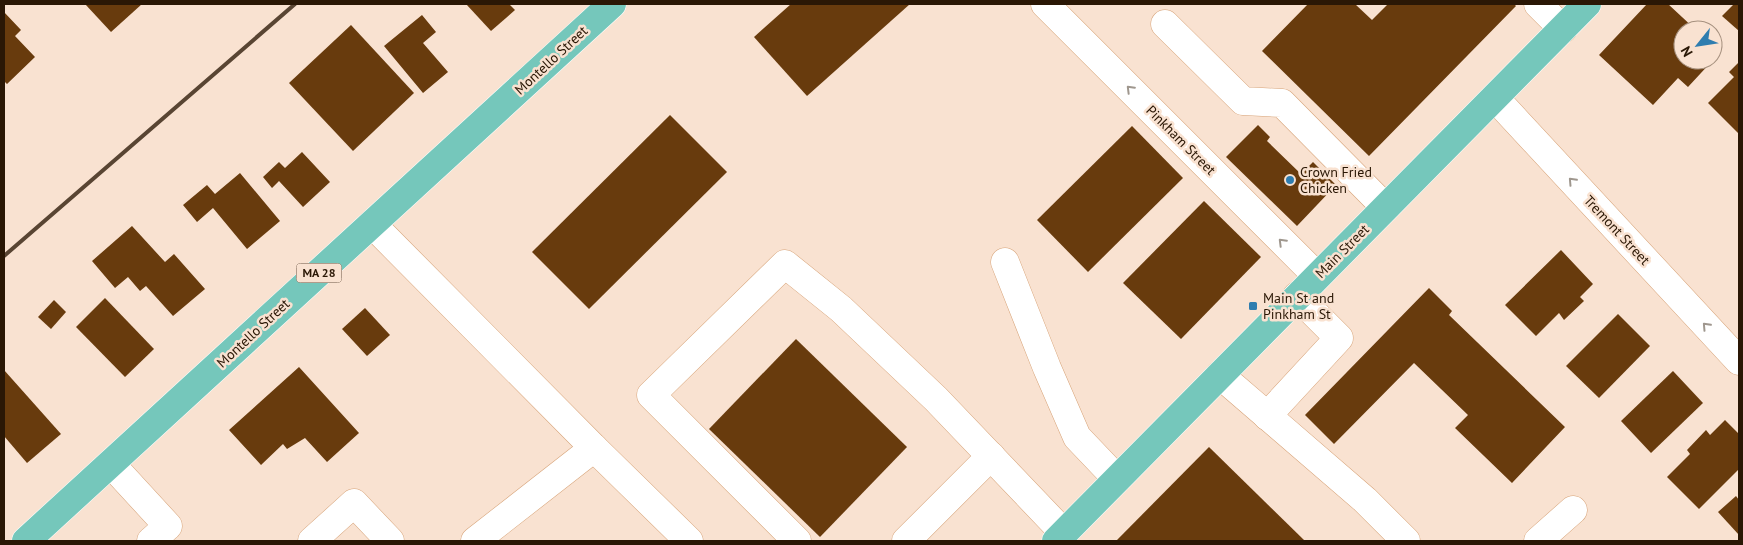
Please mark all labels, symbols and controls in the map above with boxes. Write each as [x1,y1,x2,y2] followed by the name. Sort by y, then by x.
[1673,20,1723,70] north arrow
[511,21,591,98] street label: Montello Street
[1677,43,1697,60] text: N
[1127,86,1136,95] one-way arrow
[1142,101,1220,179] street label: Pinkham Street
[1300,163,1372,197] place label: Crown Fried Chicken
[1284,174,1296,186] marker: Crown Fried Chicken
[1569,177,1578,186] one-way arrow
[1580,191,1654,269] street label: Tremont Street
[1311,220,1373,282] street label: Main Street
[1279,238,1288,247] one-way arrow
[296,264,342,282] road number: MA 28
[1263,289,1334,323] place label: Main St and Pinkham St
[213,294,293,371] street label: Montello Street
[1247,300,1259,312] marker: Main St and Pinkham St
[1703,322,1712,331] one-way arrow

